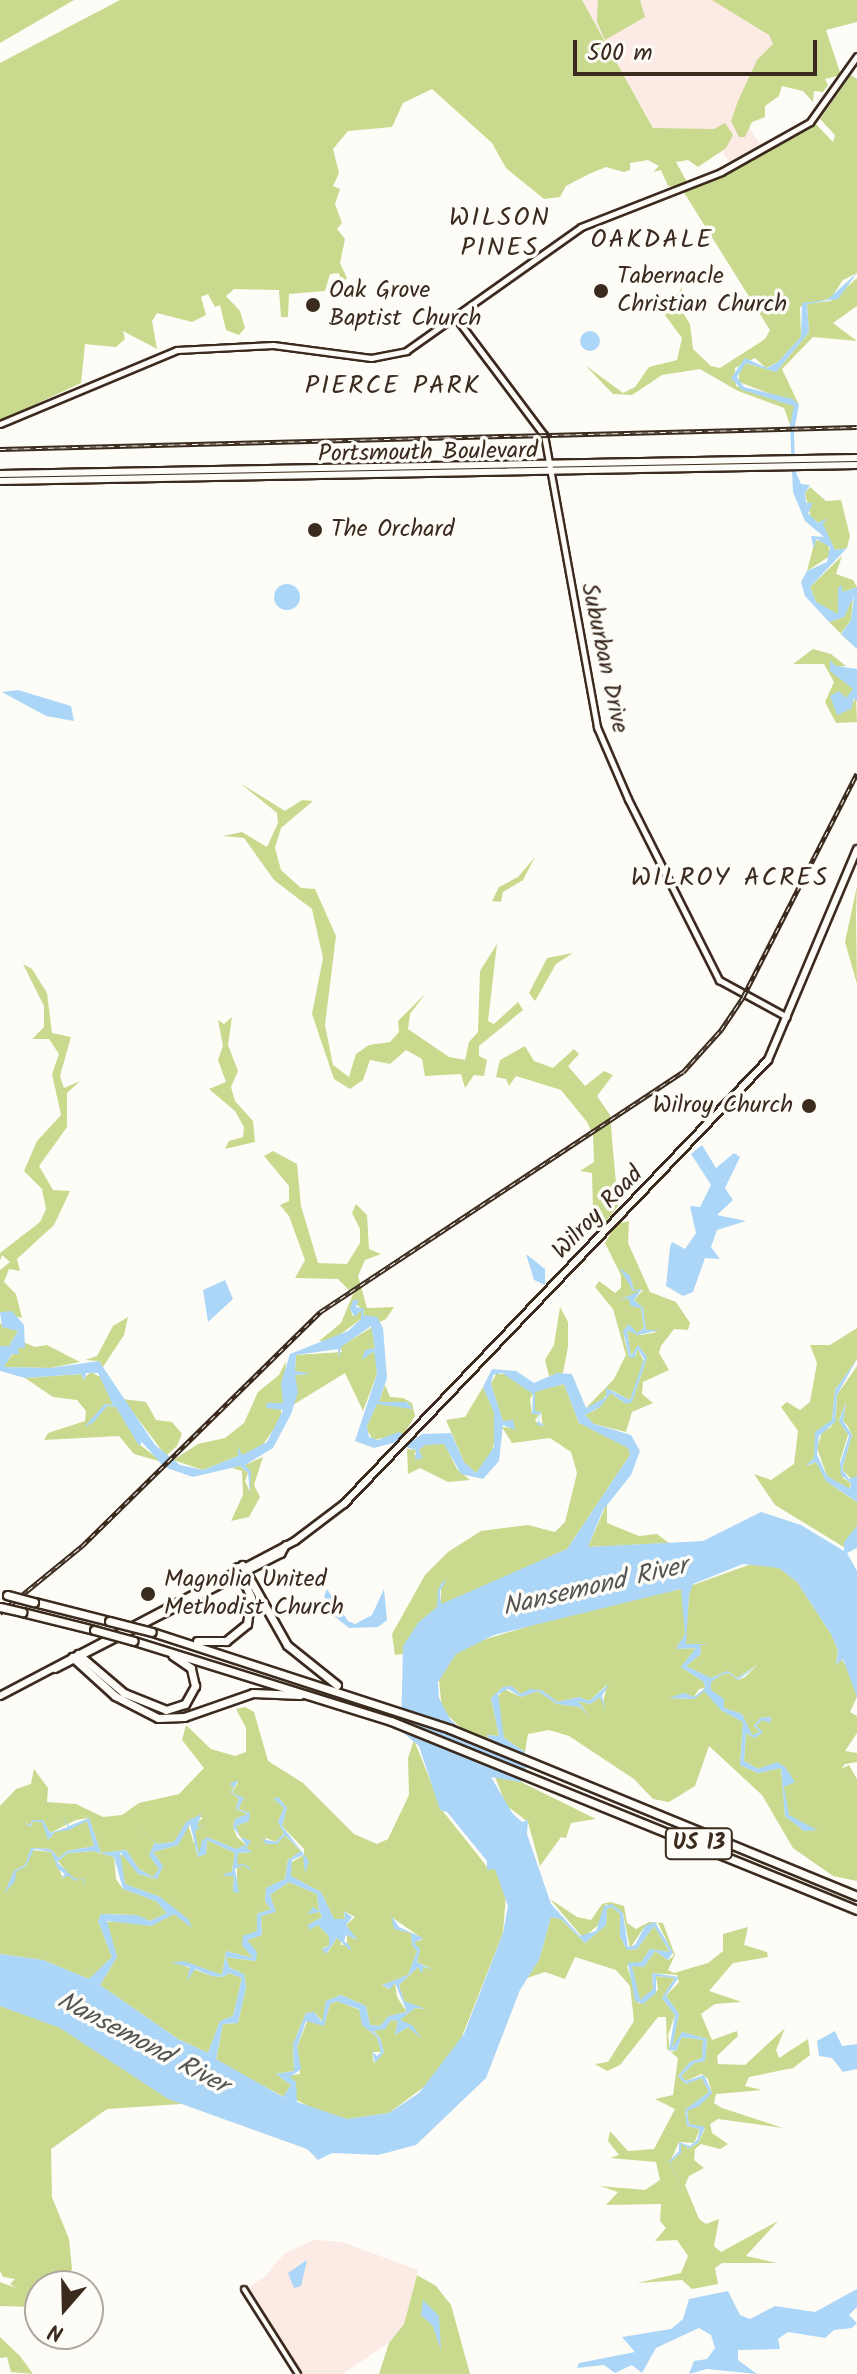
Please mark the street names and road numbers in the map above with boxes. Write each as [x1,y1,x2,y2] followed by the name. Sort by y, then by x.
[318,437,538,469] street label: Portsmouth Boulevard
[574,580,634,736] street label: Suburban Drive
[547,1160,649,1266] street label: Wilroy Road
[663,1826,735,1862] road number: US 13

